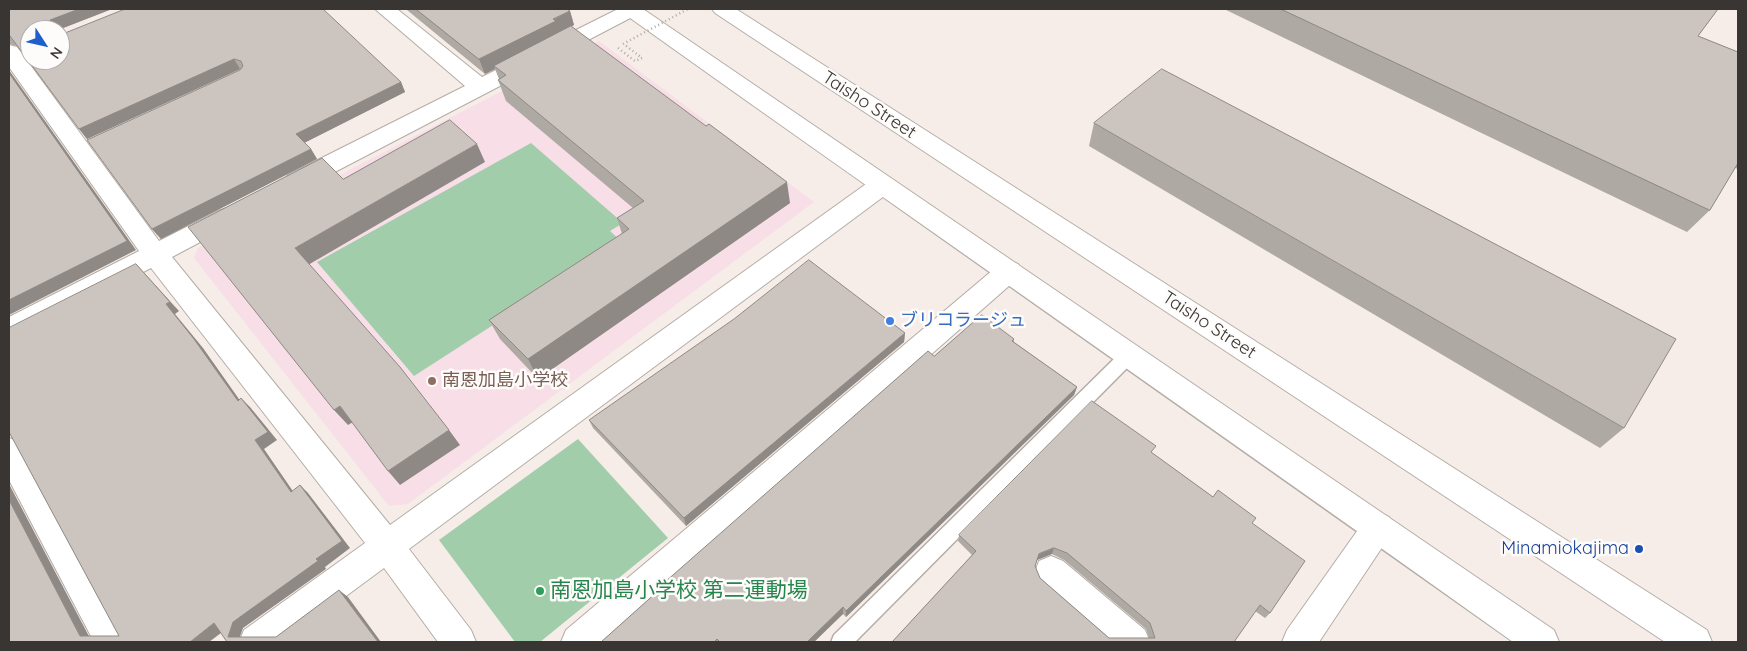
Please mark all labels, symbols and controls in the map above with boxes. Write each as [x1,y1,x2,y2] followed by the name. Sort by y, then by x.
[20,20,70,70] north arrow
[46,44,67,62] text: N
[818,67,920,143] street label: Taisho Street
[1158,287,1260,363] street label: Taisho Street
[900,310,1026,332] place label: ブリコラージュ
[884,315,896,327] marker: ブリコラージュ
[442,370,568,392] place label: 南恩加島小学校
[426,375,438,387] marker: 南恩加島小学校
[1501,538,1629,560] place label: Minamiokajima
[1633,543,1645,555] marker: Minamiokajima
[550,578,808,604] place label: 南恩加島小学校 第二運動場
[534,585,546,597] marker: 南恩加島小学校 第二運動場

